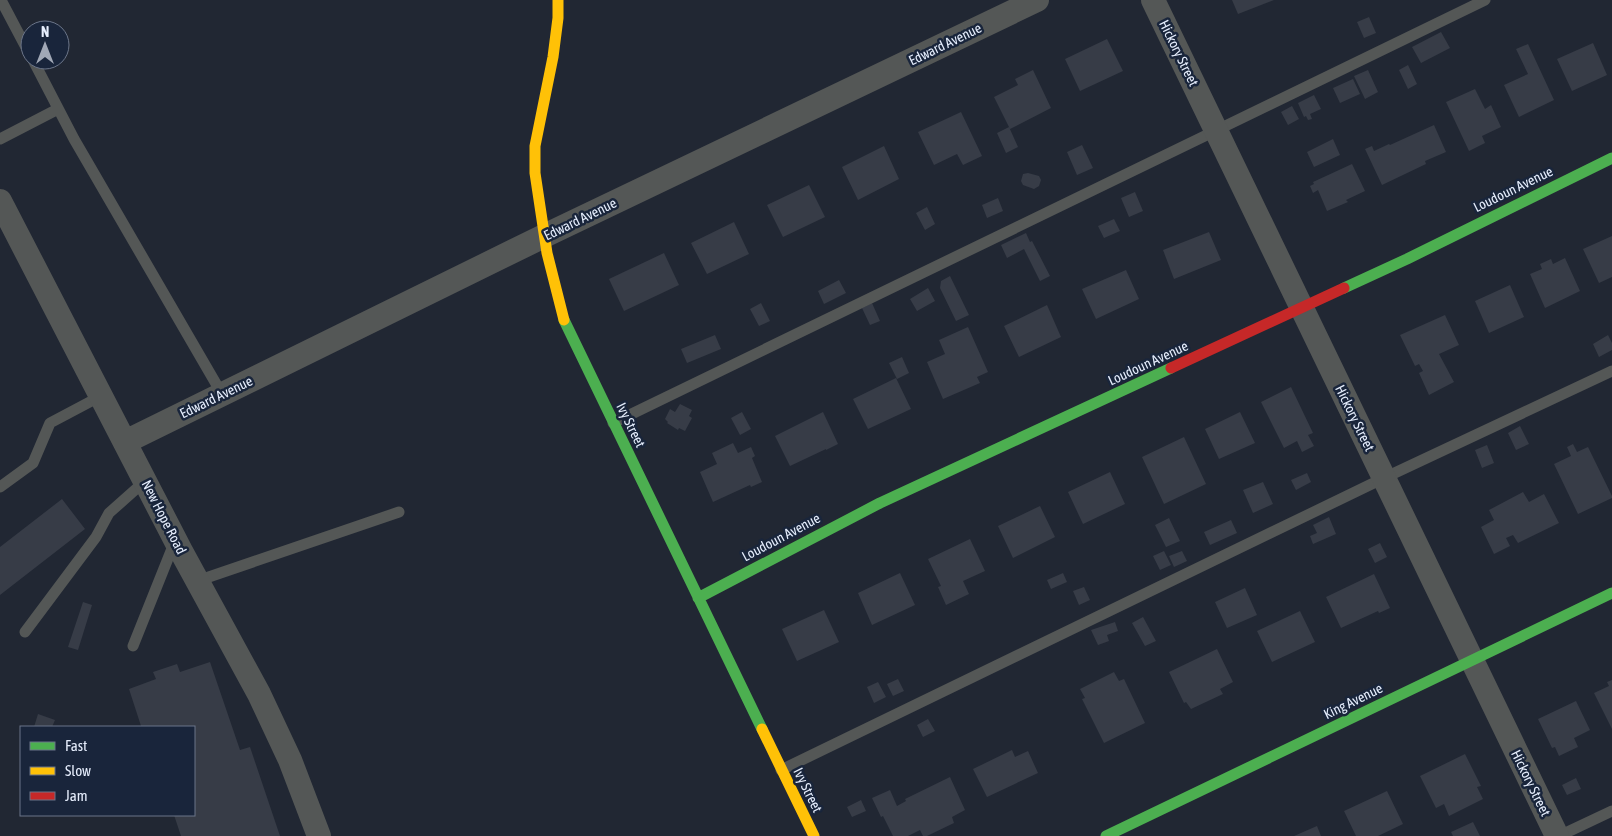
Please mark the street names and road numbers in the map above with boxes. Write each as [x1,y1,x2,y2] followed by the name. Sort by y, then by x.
[1156,17,1202,89] street label: Hickory Street
[906,20,984,68] street label: Edward Avenue
[1471,163,1555,215] street label: Loudoun Avenue
[541,195,619,243] street label: Edward Avenue
[1106,338,1190,388] street label: Loudoun Avenue
[177,373,255,421] street label: Edward Avenue
[1332,382,1378,454] street label: Hickory Street
[613,400,649,450] street label: Ivy Street
[138,477,190,557] street label: New Hope Road
[739,510,823,564] street label: Loudoun Avenue
[1321,680,1385,722] street label: King Avenue
[1508,747,1554,819] street label: Hickory Street
[790,765,826,815] street label: Ivy Street

